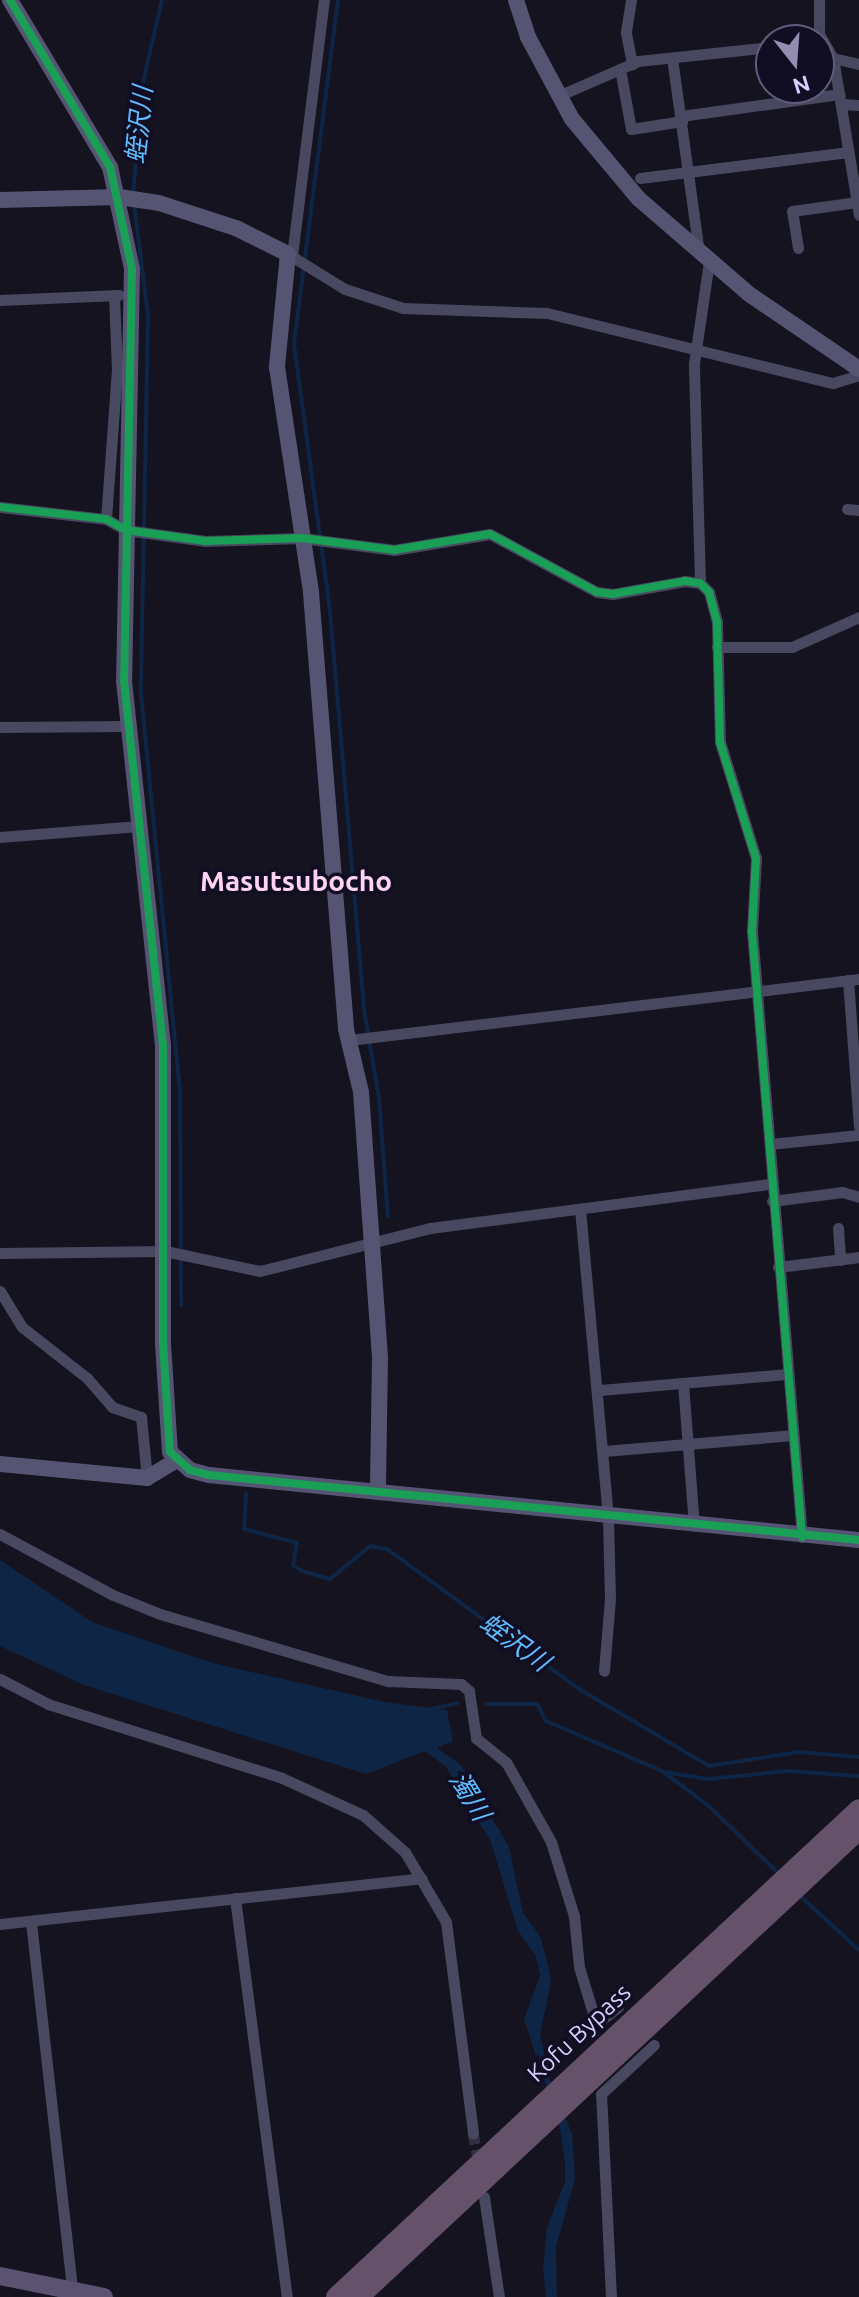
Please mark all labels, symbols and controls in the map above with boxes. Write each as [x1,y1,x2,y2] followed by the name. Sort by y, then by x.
[755,24,835,104] north arrow
[790,71,813,100] text: N
[119,85,159,165] water label: 蛭沢川
[200,864,392,898] district label: Masutsubocho
[474,1606,556,1678] water label: 蛭沢川
[443,1766,497,1826] water label: 濁川
[521,1978,637,2088] street label: Kofu Bypass

